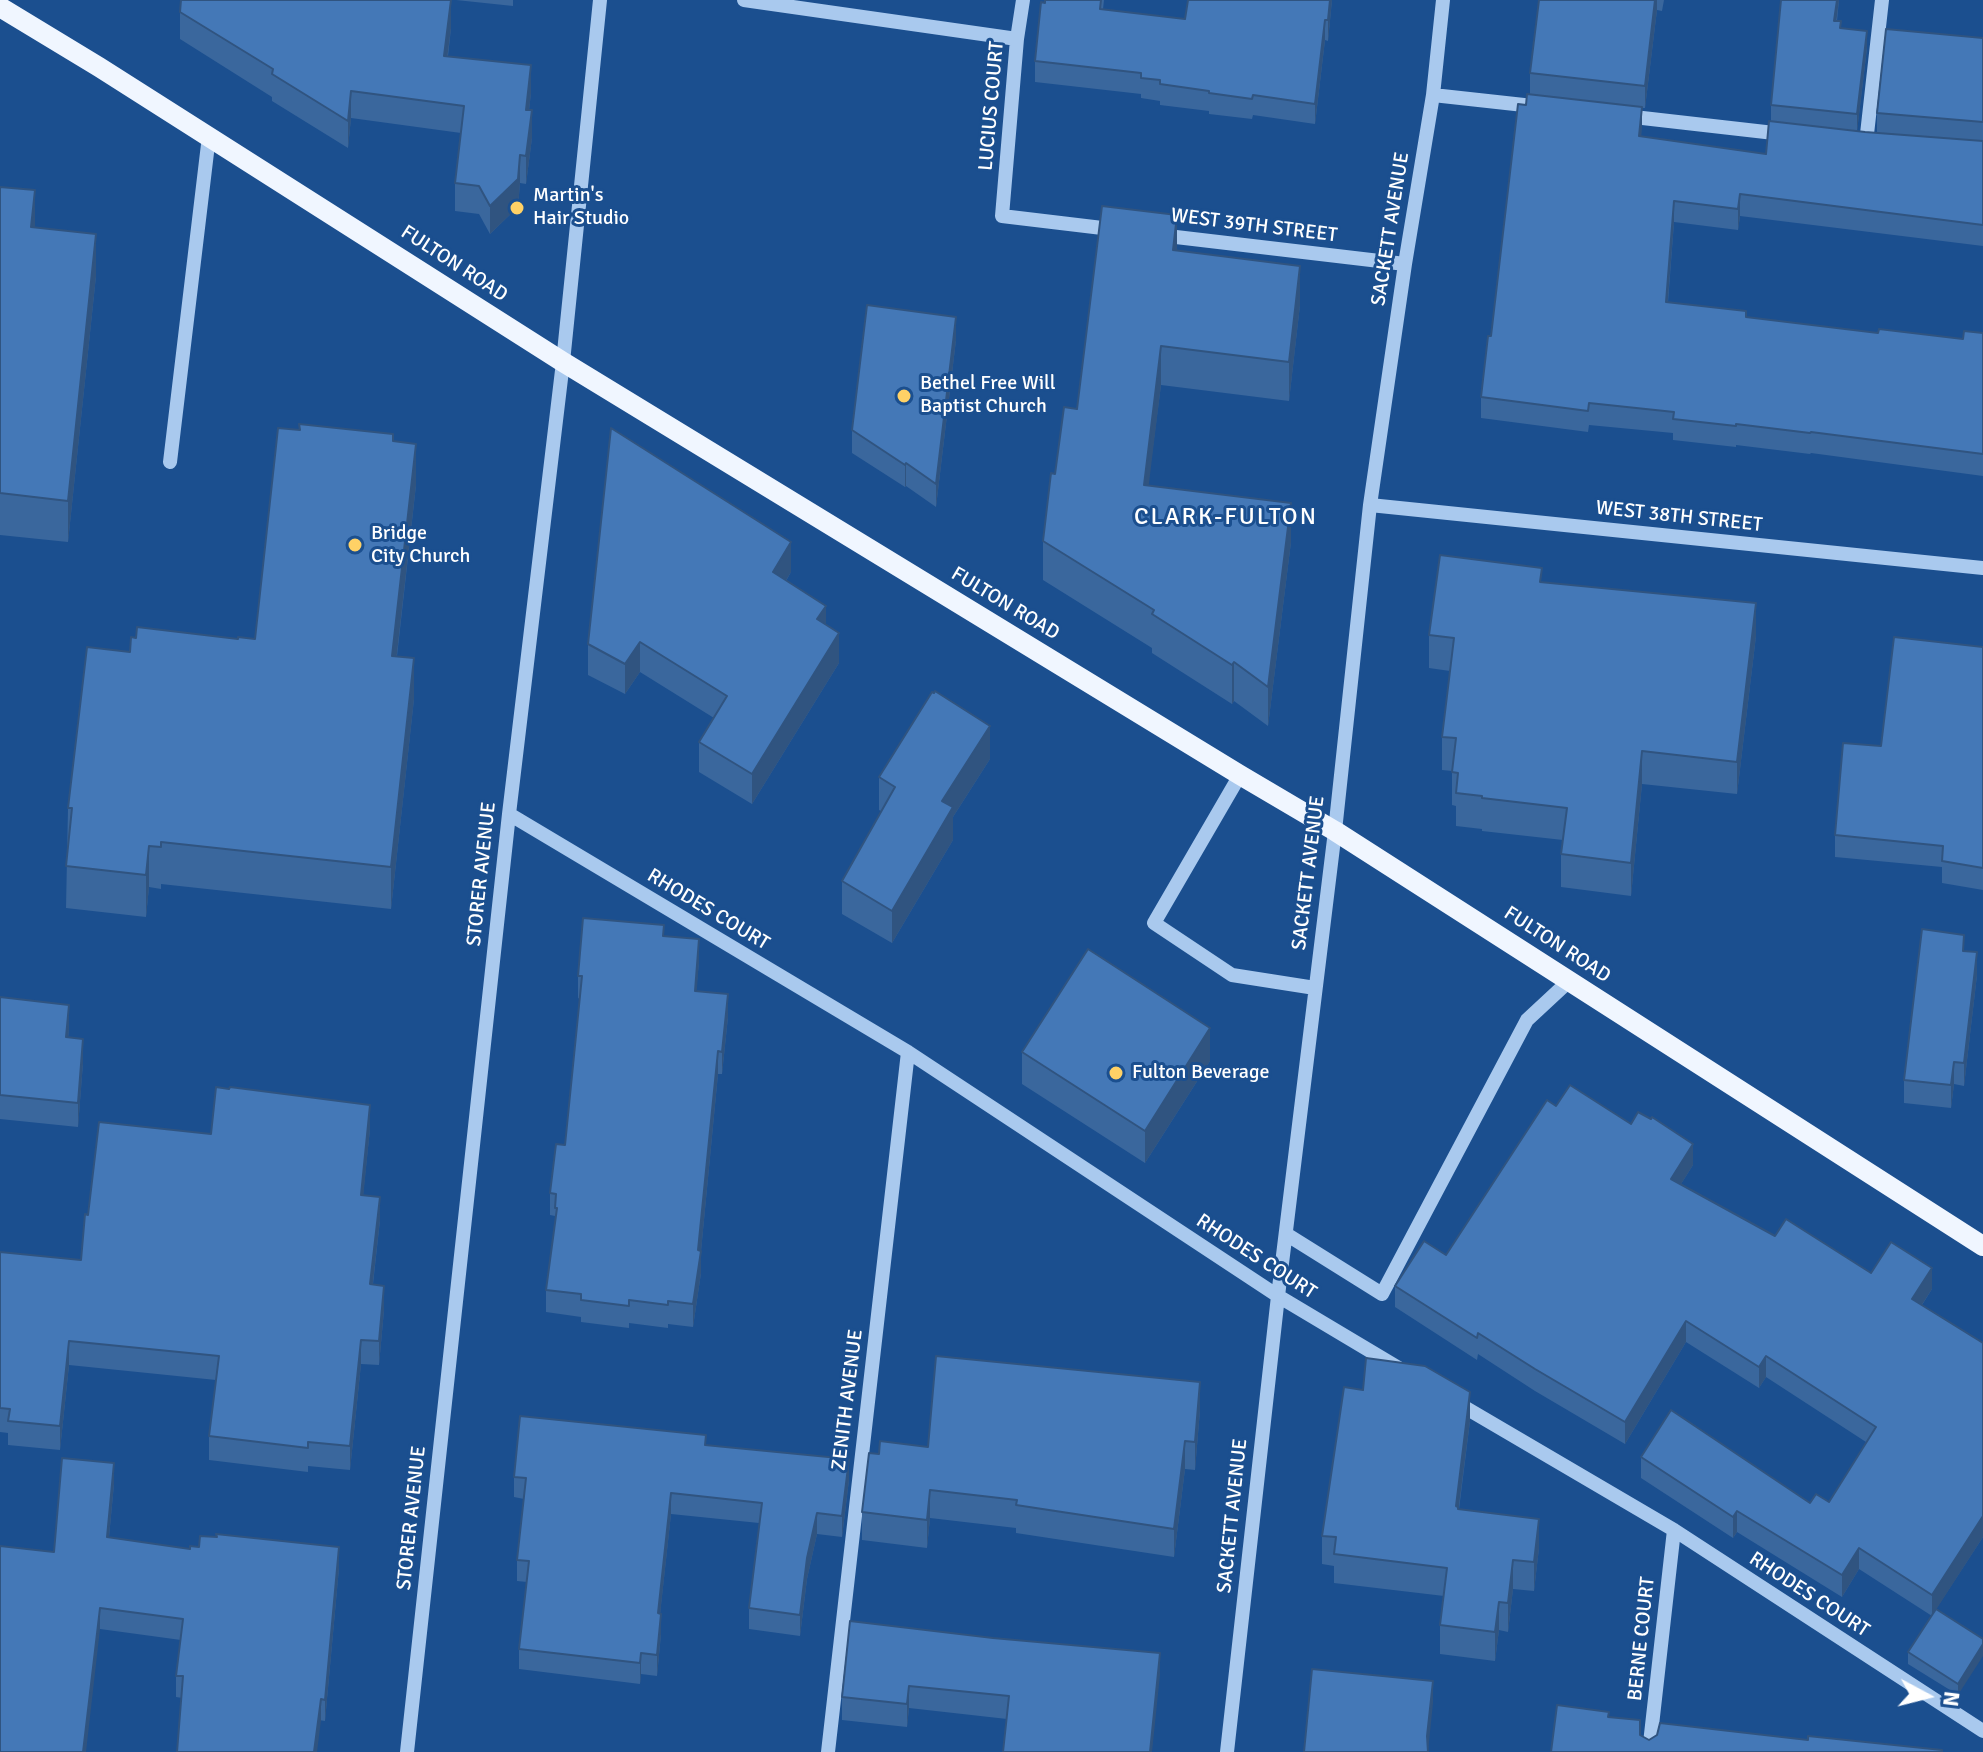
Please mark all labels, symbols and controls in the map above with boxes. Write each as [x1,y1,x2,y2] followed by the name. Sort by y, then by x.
[974,40,1010,172] street label: LUCIUS COURT
[1367,150,1415,308] street label: SACKETT AVENUE
[533,184,629,231] place label: Martin's Hair Studio
[508,199,526,217] marker: Martin's Hair Studio
[1169,204,1339,248] street label: WEST 39TH STREET
[396,221,512,307] street label: FULTON ROAD
[920,372,1056,419] place label: Bethel Free Will Baptist Church
[895,387,913,405] marker: Bethel Free Will Baptist Church
[1595,496,1763,538] street label: WEST 38TH STREET
[1134,504,1318,532] district label: CLARK-FULTON
[371,522,470,569] place label: Bridge City Church
[346,536,364,554] marker: Bridge City Church
[946,562,1064,646] street label: FULTON ROAD
[1288,794,1330,952] street label: SACKETT AVENUE
[462,801,502,947] street label: STORER AVENUE
[642,864,774,956] street label: RHODES COURT
[1499,902,1615,988] street label: FULTON ROAD
[1132,1061,1269,1085] place label: Fulton Beverage
[1107,1064,1125,1082] marker: Fulton Beverage
[1191,1209,1321,1305] street label: RHODES COURT
[827,1328,869,1472] street label: ZENITH AVENUE
[1213,1437,1253,1595] street label: SACKETT AVENUE
[392,1445,432,1591] street label: STORER AVENUE
[1744,1547,1874,1643] street label: RHODES COURT
[1624,1576,1660,1702] street label: BERNE COURT
[1887,1656,1967,1736] north arrow
[1937,1690,1966,1708] text: N

